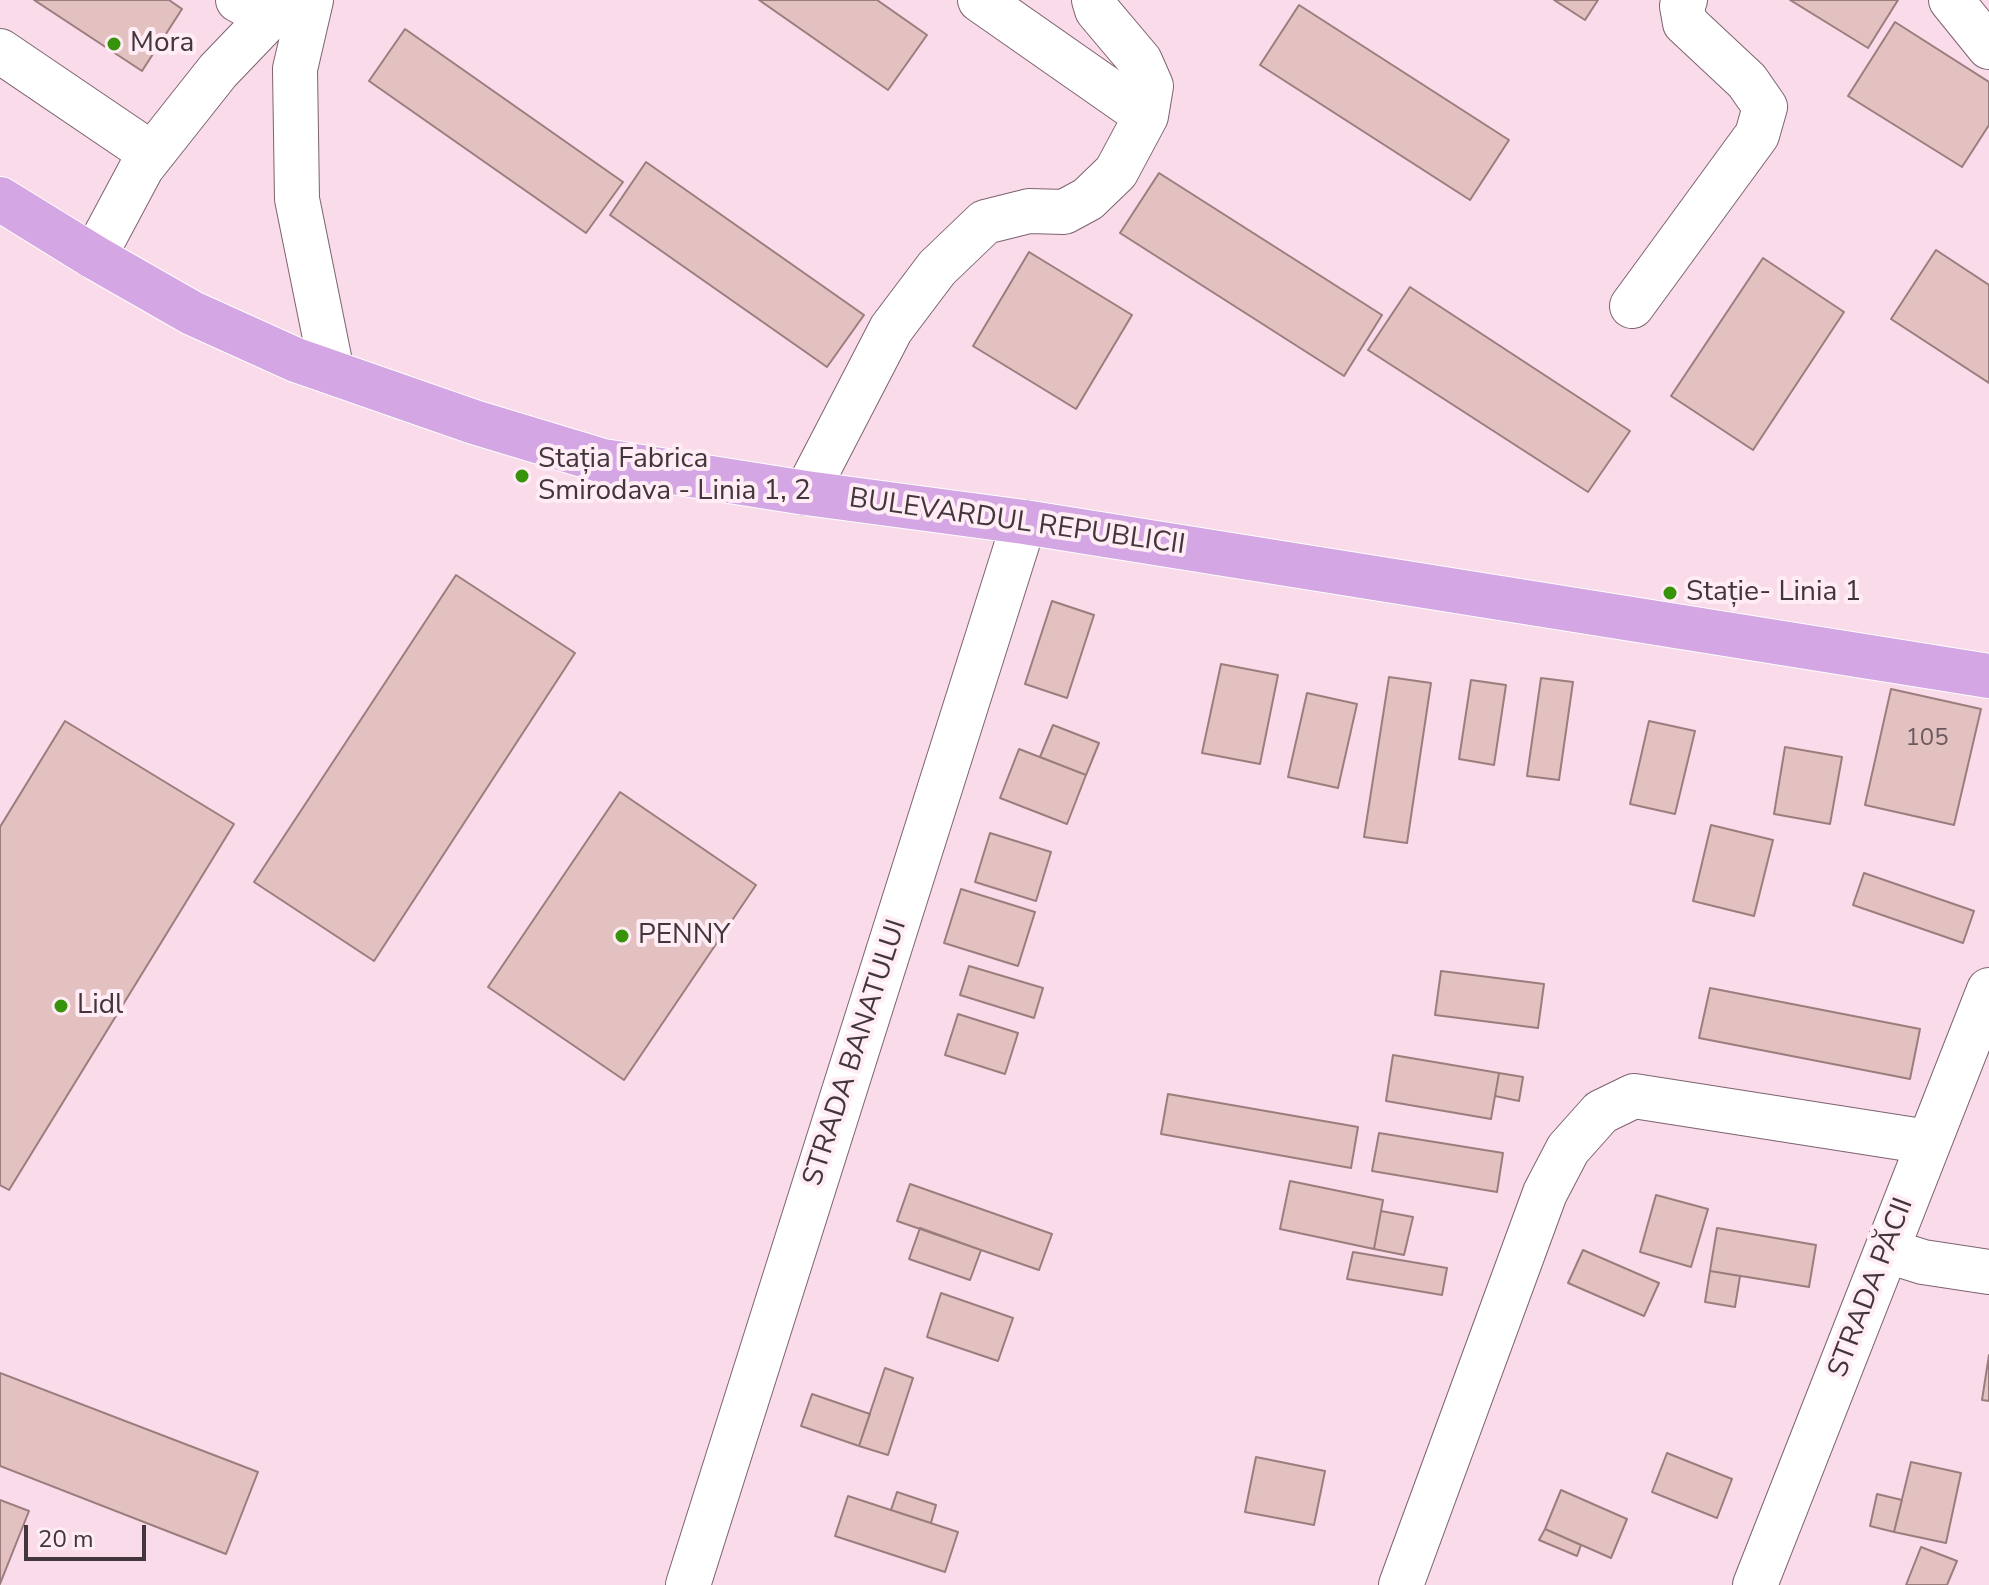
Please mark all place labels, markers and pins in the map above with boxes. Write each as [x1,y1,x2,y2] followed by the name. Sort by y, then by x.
[130,27,194,61] place label: Mora
[105,35,123,53] marker: Mora
[538,443,811,509] place label: Stația Fabrica Smirodava - Linia 1, 2
[513,467,531,485] marker: Stația Fabrica Smirodava - Linia 1, 2
[1686,576,1861,610] place label: Stație- Linia 1
[1661,584,1679,602] marker: Stație- Linia 1
[638,919,730,953] place label: PENNY
[613,927,631,945] marker: PENNY
[77,989,123,1023] place label: Lidl
[52,997,70,1015] marker: Lidl

